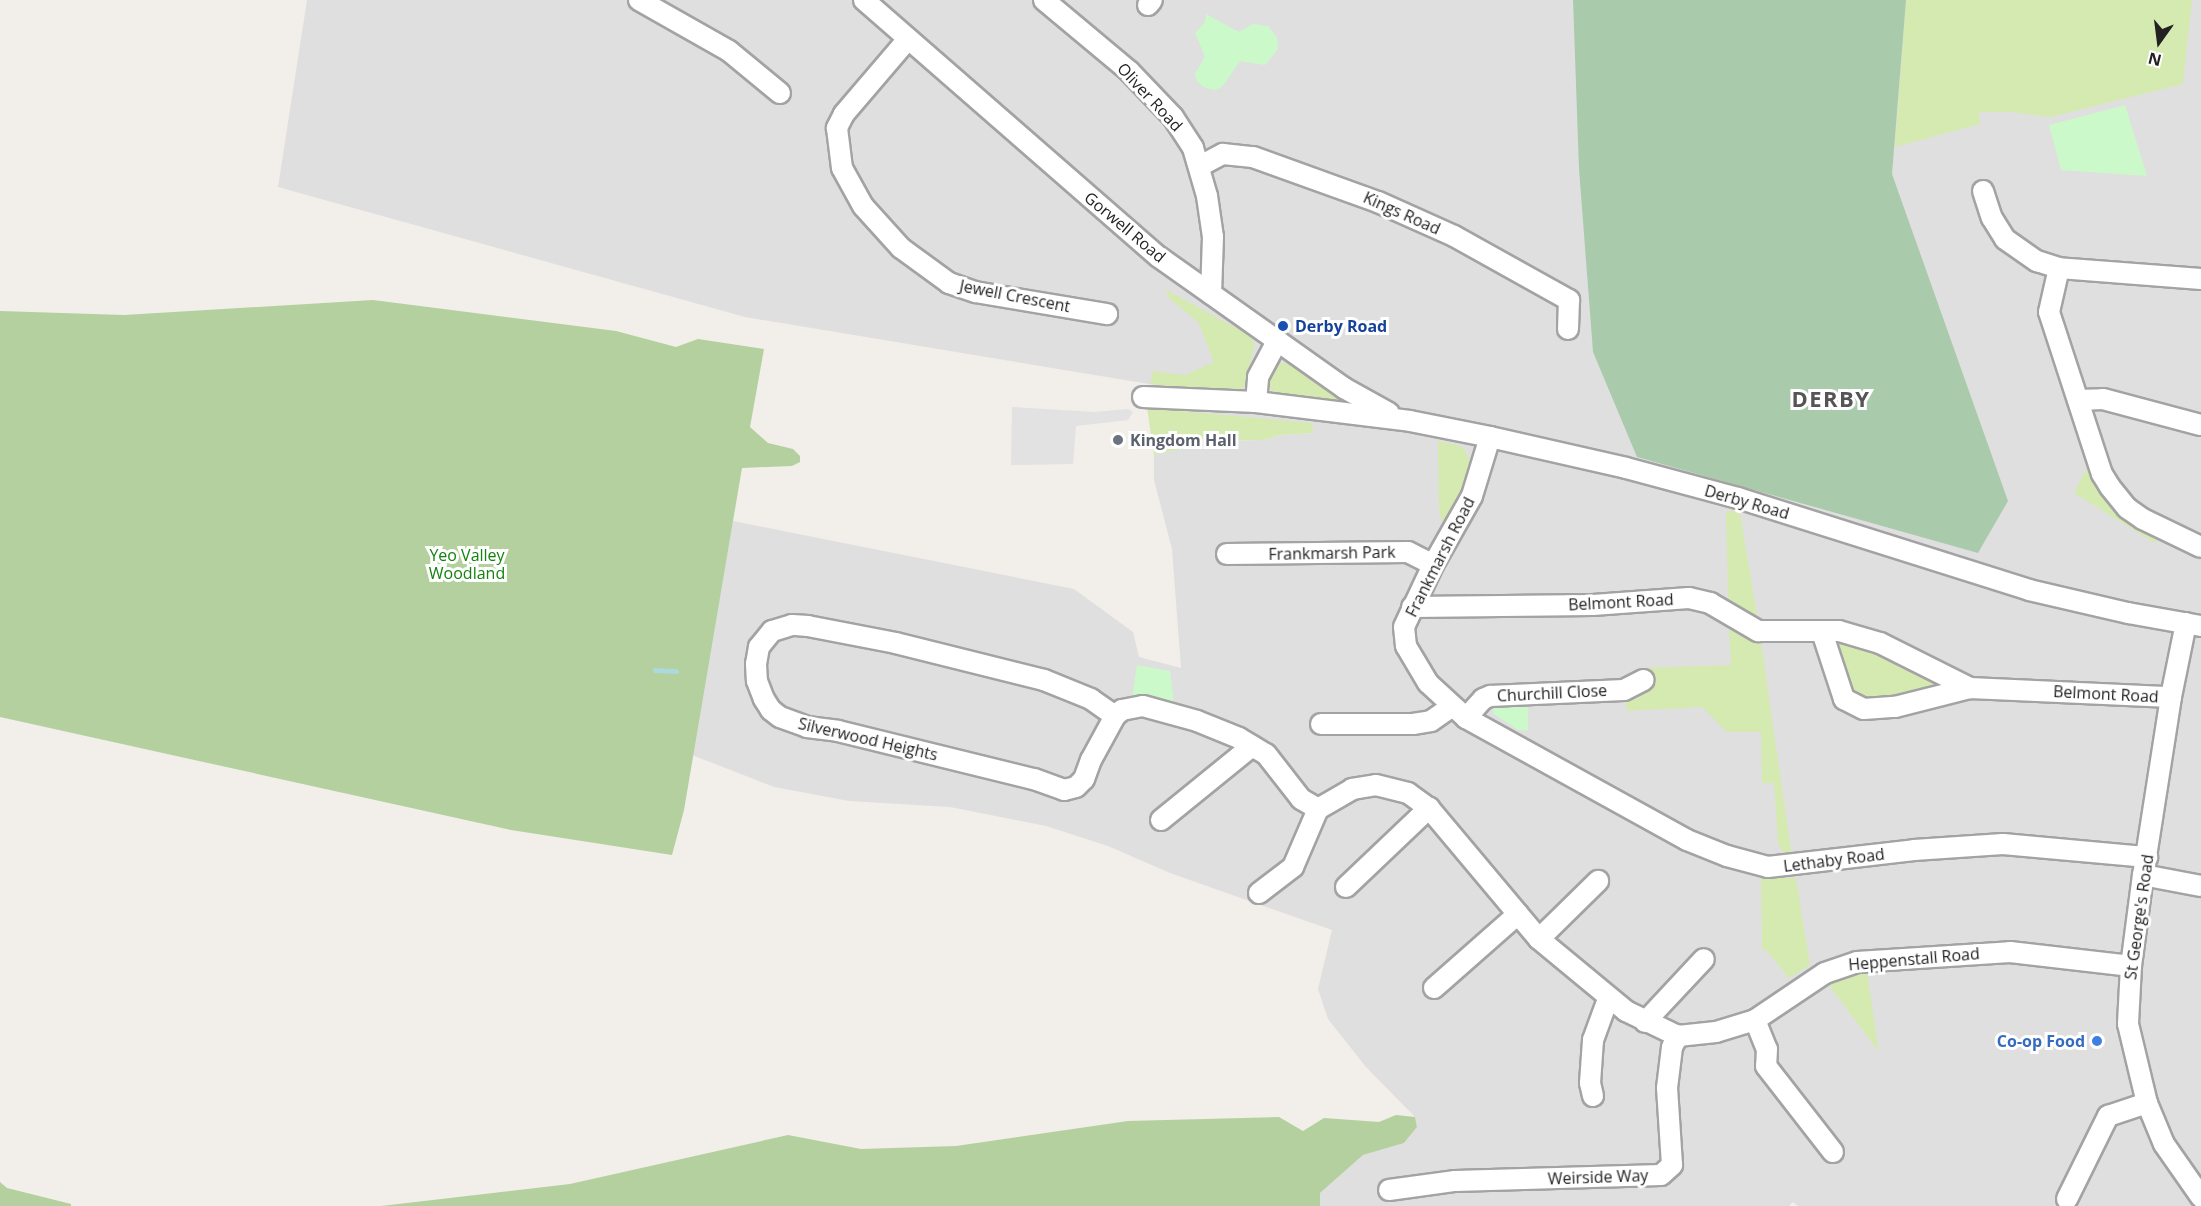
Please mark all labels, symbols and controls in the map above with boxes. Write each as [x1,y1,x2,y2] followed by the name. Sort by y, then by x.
[2129,12,2189,72] north arrow
[2146,47,2164,72] text: N
[1114,59,1186,135] street label: Oliver Road
[1361,187,1443,239] street label: Kings Road
[1081,188,1169,266] street label: Gorwell Road
[958,276,1072,316] street label: Jewell Crescent
[1295,316,1387,336] place label: Derby Road
[1276,319,1290,333] marker: Derby Road
[1791,386,1871,412] district label: DERBY
[1130,430,1237,450] place label: Kingdom Hall
[1111,433,1125,447] marker: Kingdom Hall
[1702,481,1792,523] street label: Derby Road
[1402,494,1478,620] street label: Frankmarsh Road
[1268,542,1396,564] street label: Frankmarsh Park
[429,545,505,583] park label: Yeo Valley Woodland
[1568,590,1674,614] street label: Belmont Road
[1496,681,1608,705] street label: Churchill Close
[2053,682,2159,706] street label: Belmont Road
[796,714,940,764] street label: Silverwood Heights
[1782,844,1886,876] street label: Lethaby Road
[2121,853,2157,981] street label: St George's Road
[1848,944,1980,974] street label: Heppenstall Road
[1997,1031,2085,1051] place label: Co-op Food
[2090,1034,2104,1048] marker: Co-op Food
[1547,1166,1649,1188] street label: Weirside Way

